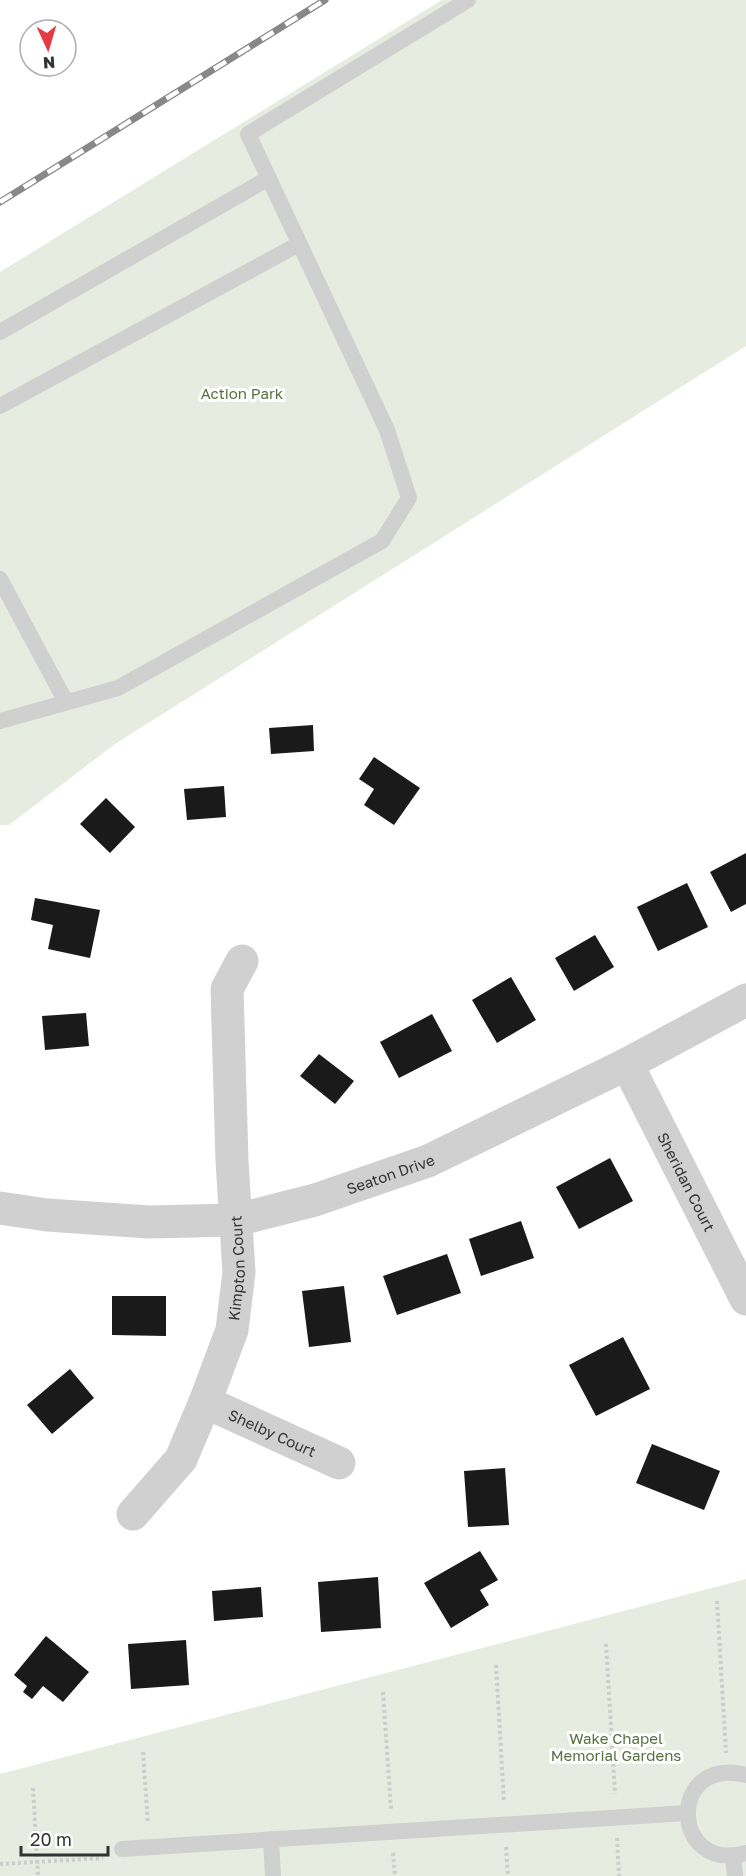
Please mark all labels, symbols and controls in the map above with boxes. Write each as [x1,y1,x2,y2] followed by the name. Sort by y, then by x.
[18,18,78,78] north arrow
[42,53,56,73] text: N
[201,384,284,402] park label: Action Park
[654,1129,719,1234] street label: Sheridan Court
[344,1150,438,1197] street label: Seaton Drive
[224,1215,248,1322] street label: Kimpton Court
[226,1405,319,1460] street label: Shelby Court
[551,1729,681,1764] park label: Wake Chapel Memorial Gardens
[21,1819,108,1857] scale bar
[30,1828,72,1850] text: 20 m

